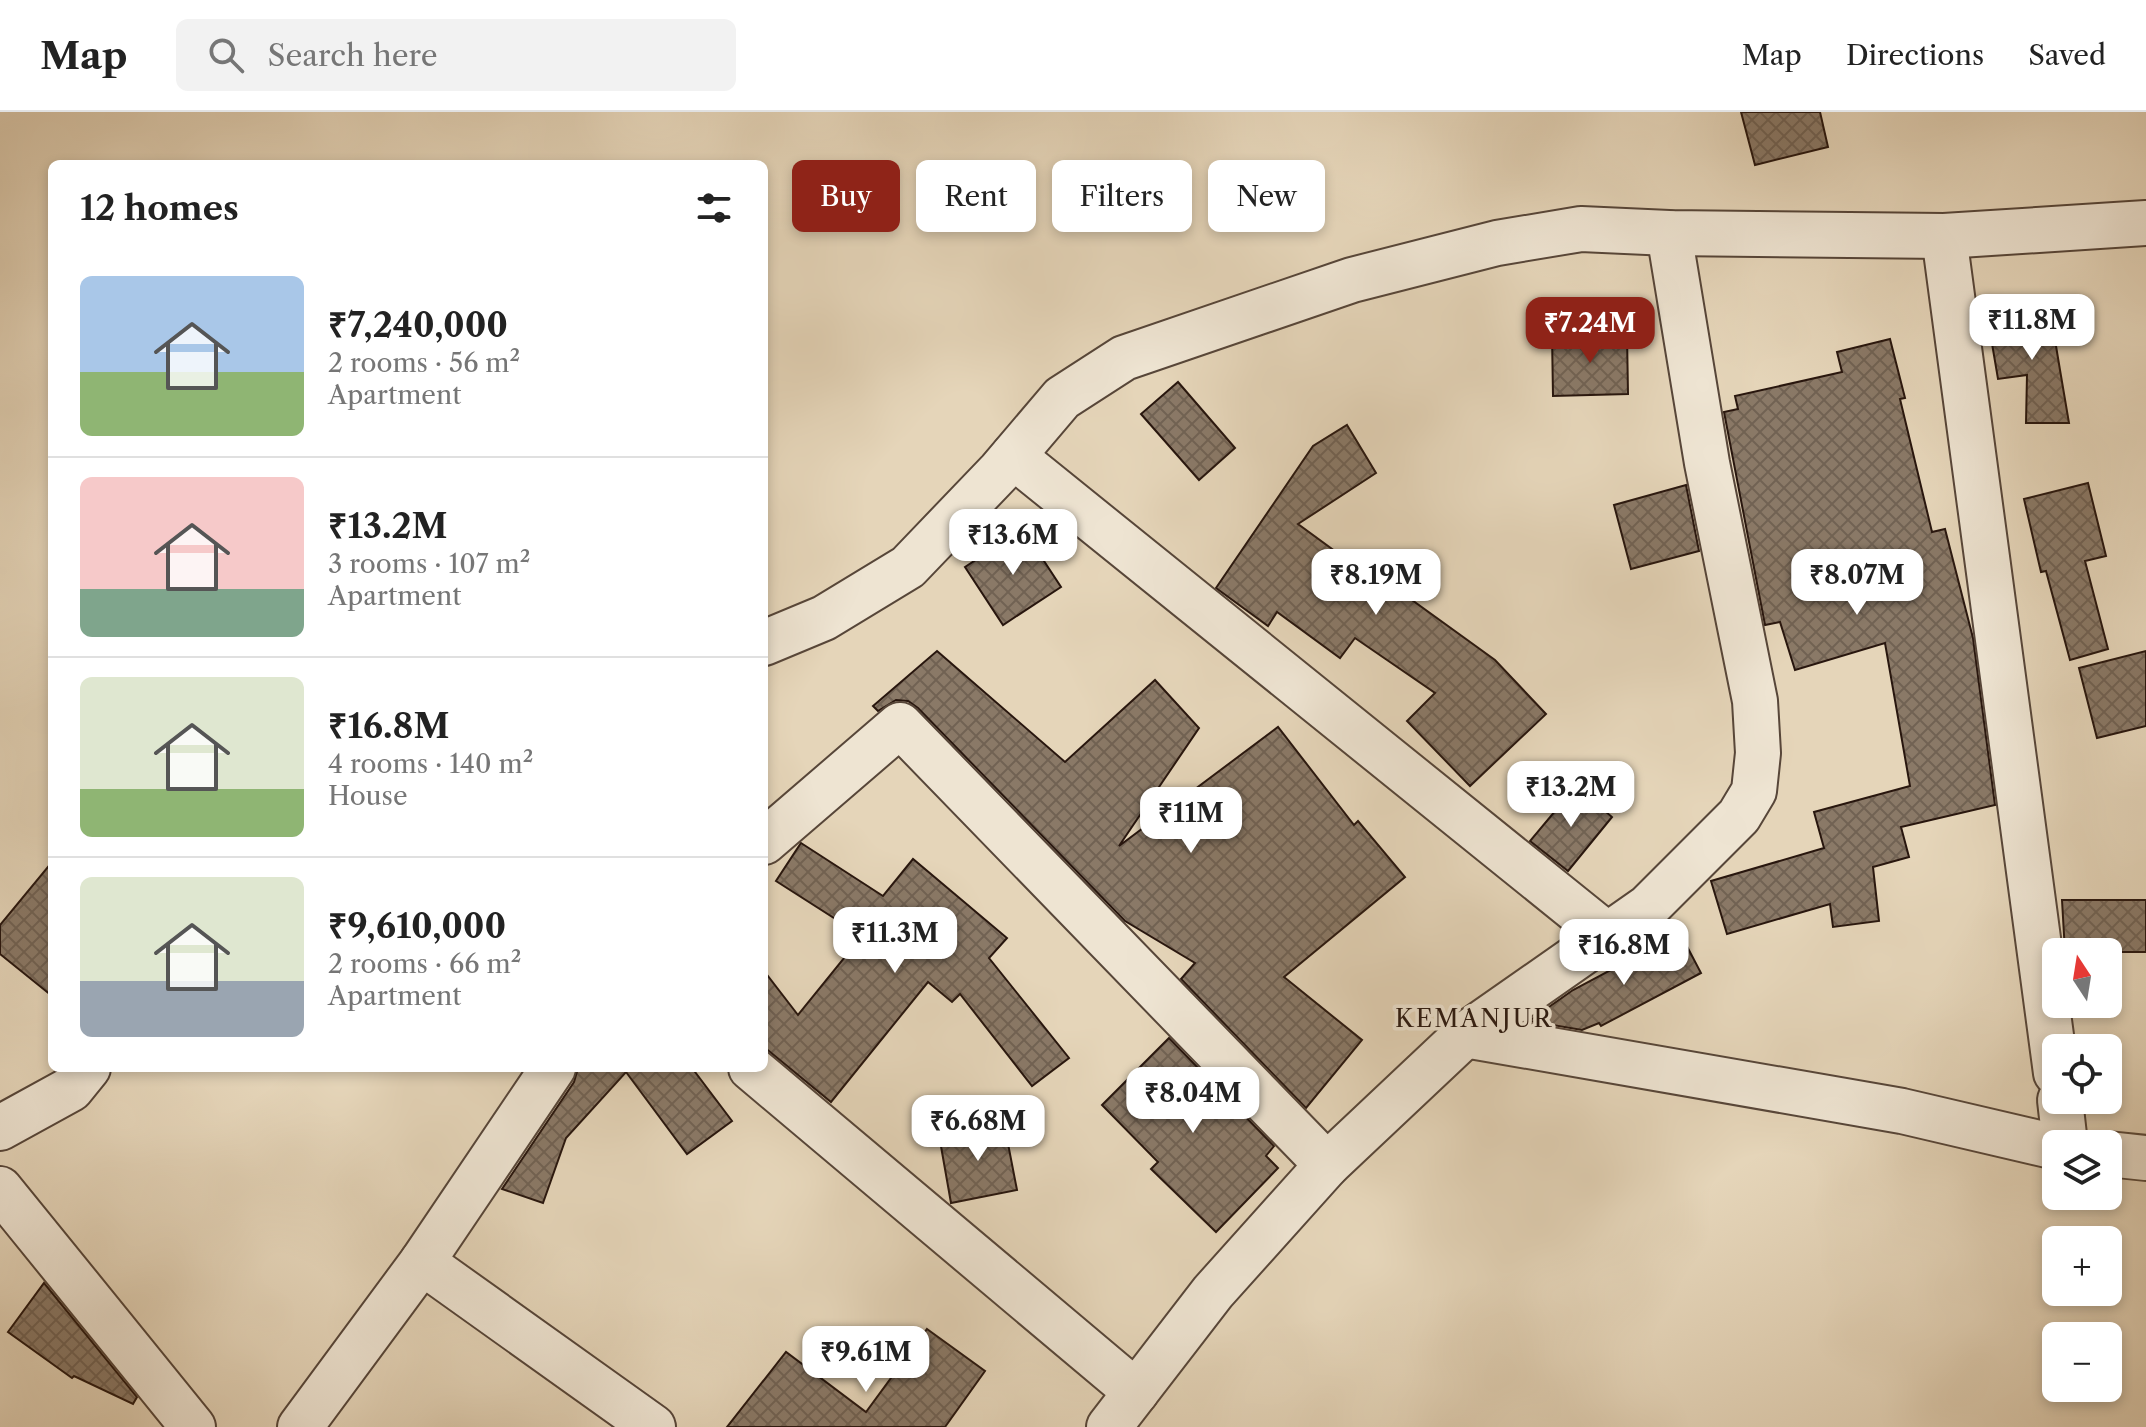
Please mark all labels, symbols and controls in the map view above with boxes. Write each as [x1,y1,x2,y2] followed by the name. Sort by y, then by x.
[176,19,736,91] search box
[40,32,128,79] text: Map
[204,33,248,77] icon: search
[268,37,438,74] text: Search here
[1742,38,1802,72] text: Map
[1846,38,1984,72] text: Directions
[2028,38,2106,72] text: Saved
[792,160,900,232] chip: Buy
[916,160,1036,232] chip: Rent
[1052,160,1192,232] chip: Filters
[1208,160,1325,232] chip: New
[692,186,736,230] icon: filters
[80,187,239,229] text: 12 homes
[1967,294,2097,362] pin: ₹11.8M
[1525,297,1655,365] pin: ₹7.24M
[328,304,508,346] text: ₹7,240,000
[1987,304,2077,336] text: ₹11.8M
[1544,307,1636,339] text: ₹7.24M
[144,308,240,404] icon: home
[328,347,520,379] text: 2 rooms · 56 m²
[328,379,461,411] text: Apartment
[328,505,448,547] text: ₹13.2M
[144,509,240,605] icon: home
[948,509,1078,577] pin: ₹13.6M
[967,519,1059,551] text: ₹13.6M
[328,548,530,580] text: 3 rooms · 107 m²
[1311,549,1441,617] pin: ₹8.19M
[1792,549,1922,617] pin: ₹8.07M
[1330,559,1422,591] text: ₹8.19M
[1809,559,1905,591] text: ₹8.07M
[328,580,461,612] text: Apartment
[328,705,450,747] text: ₹16.8M
[144,709,240,805] icon: home
[328,748,533,780] text: 4 rooms · 140 m²
[1506,761,1636,829] pin: ₹13.2M
[1525,771,1617,803] text: ₹13.2M
[328,780,408,812] text: House
[1144,787,1238,855] pin: ₹11M
[1158,797,1224,829] text: ₹11M
[328,905,506,947] text: ₹9,610,000
[830,907,960,975] pin: ₹11.3M
[144,909,240,1005] icon: home
[851,917,939,949] text: ₹11.3M
[1559,919,1689,987] pin: ₹16.8M
[1578,929,1670,961] text: ₹16.8M
[2042,938,2122,1018] north arrow
[2042,938,2122,1402] map controls
[328,948,521,980] text: 2 rooms · 66 m²
[328,980,461,1012] text: Apartment
[1395,1004,1553,1033] district label: KEMANJUR
[2042,1034,2122,1114] button: locate
[1128,1067,1258,1135] pin: ₹8.04M
[1144,1077,1242,1109] text: ₹8.04M
[913,1095,1043,1163] pin: ₹6.68M
[930,1105,1026,1137] text: ₹6.68M
[2042,1130,2122,1210] button: layers
[2042,1226,2122,1306] button: +
[2042,1322,2122,1402] button: −
[801,1326,931,1394] pin: ₹9.61M
[820,1336,912,1368] text: ₹9.61M

